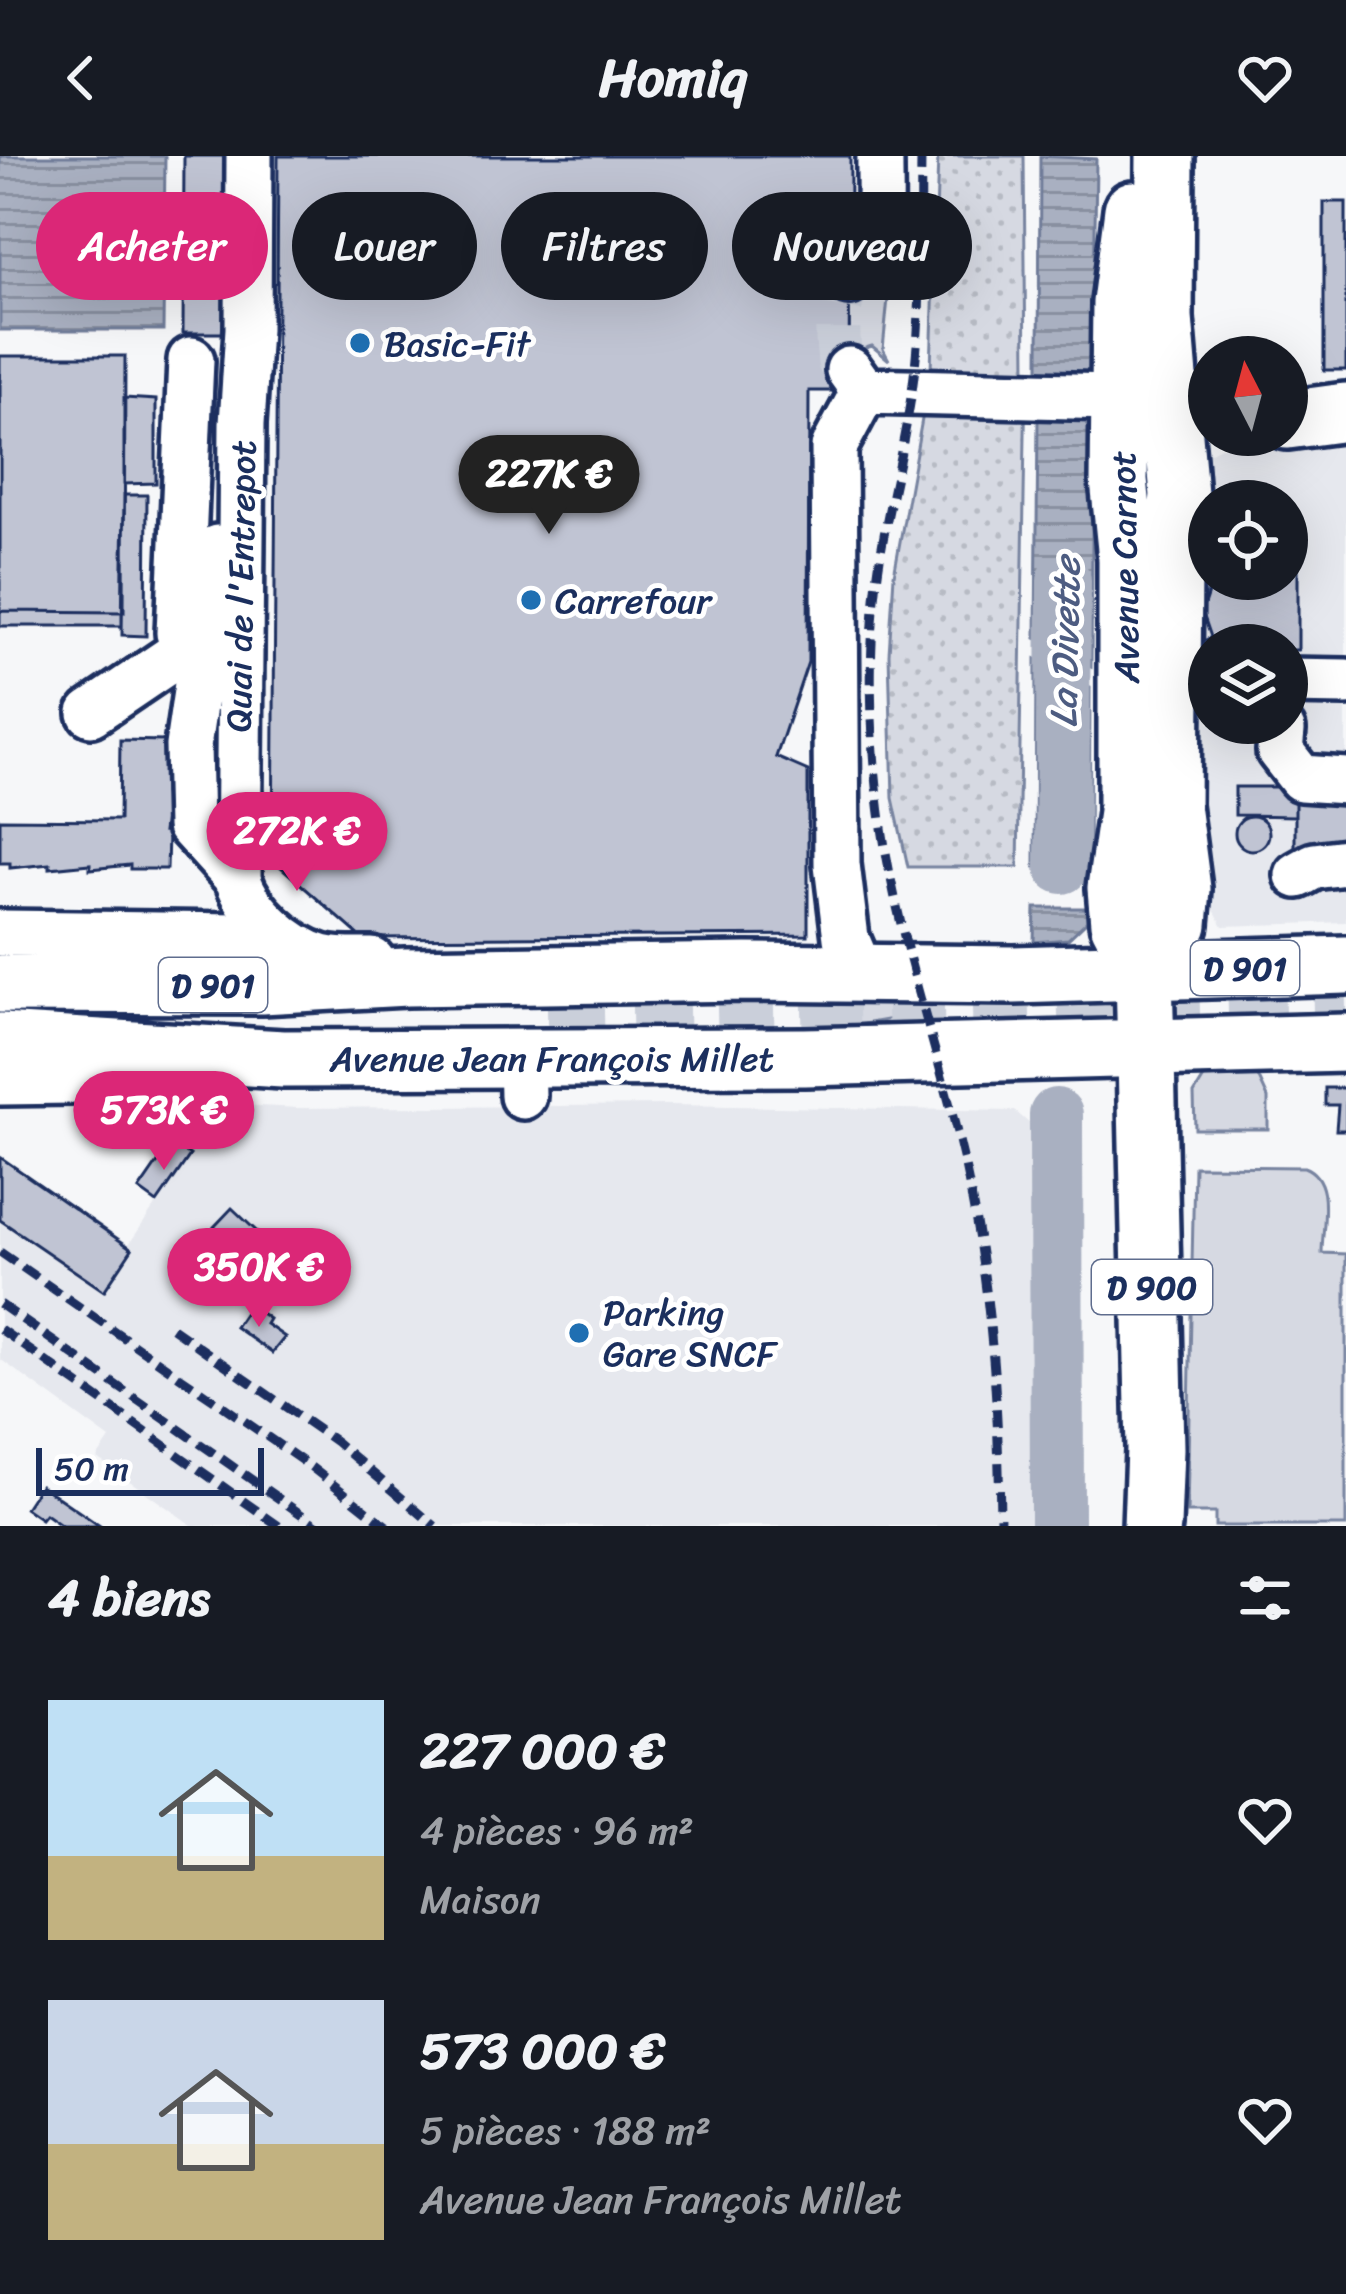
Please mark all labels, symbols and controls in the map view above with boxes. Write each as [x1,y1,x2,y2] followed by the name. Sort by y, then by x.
[599,30,747,126] text: Homiq
[48,45,114,111] icon: back
[1232,45,1298,111] icon: heart
[36,192,268,300] chip: Acheter
[292,192,477,300] chip: Louer
[501,192,708,300] chip: Filtres
[732,192,972,300] chip: Nouveau
[384,312,532,376] place label: Basic-Fit
[347,330,373,356] marker: Basic-Fit
[1188,336,1308,456] north arrow
[1188,336,1308,744] map controls
[451,435,647,537] pin: 227K €
[206,439,276,733] street label: Quai de l'Entrepot
[485,439,613,508] text: 227K €
[1091,450,1159,685] street label: Avenue Carnot
[1188,480,1308,600] button: locate
[1029,552,1101,728] water label: La Divette
[555,569,713,633] place label: Carrefour
[518,587,544,613] marker: Carrefour
[1188,624,1308,744] button: layers
[199,792,395,894] pin: 272K €
[233,796,361,865] text: 272K €
[1191,941,1299,995] road number: D 901
[159,958,267,1012] road number: D 901
[329,1027,774,1091] street label: Avenue Jean François Millet
[66,1071,262,1173] pin: 573K €
[100,1075,228,1144] text: 573K €
[161,1228,357,1330] pin: 350K €
[194,1232,324,1301] text: 350K €
[1092,1260,1212,1314] road number: D 900
[603,1281,779,1386] place label: Parking Gare SNCF
[566,1320,592,1346] marker: Parking Gare SNCF
[54,1440,129,1498] text: 50 m
[36,1442,264,1495] scale bar
[48,1553,210,1643] text: 4 biens
[1232,1565,1298,1631] icon: filters
[420,1706,665,1796] text: 227 000 €
[144,1748,288,1892] icon: home
[1232,1787,1298,1853] icon: heart
[420,1796,694,1865] text: 4 pièces · 96 m²
[420,1865,540,1934] text: Maison
[420,2006,665,2096] text: 573 000 €
[144,2048,288,2192] icon: home
[1232,2087,1298,2153] icon: heart
[420,2096,711,2165] text: 5 pièces · 188 m²
[420,2165,902,2234] text: Avenue Jean François Millet

